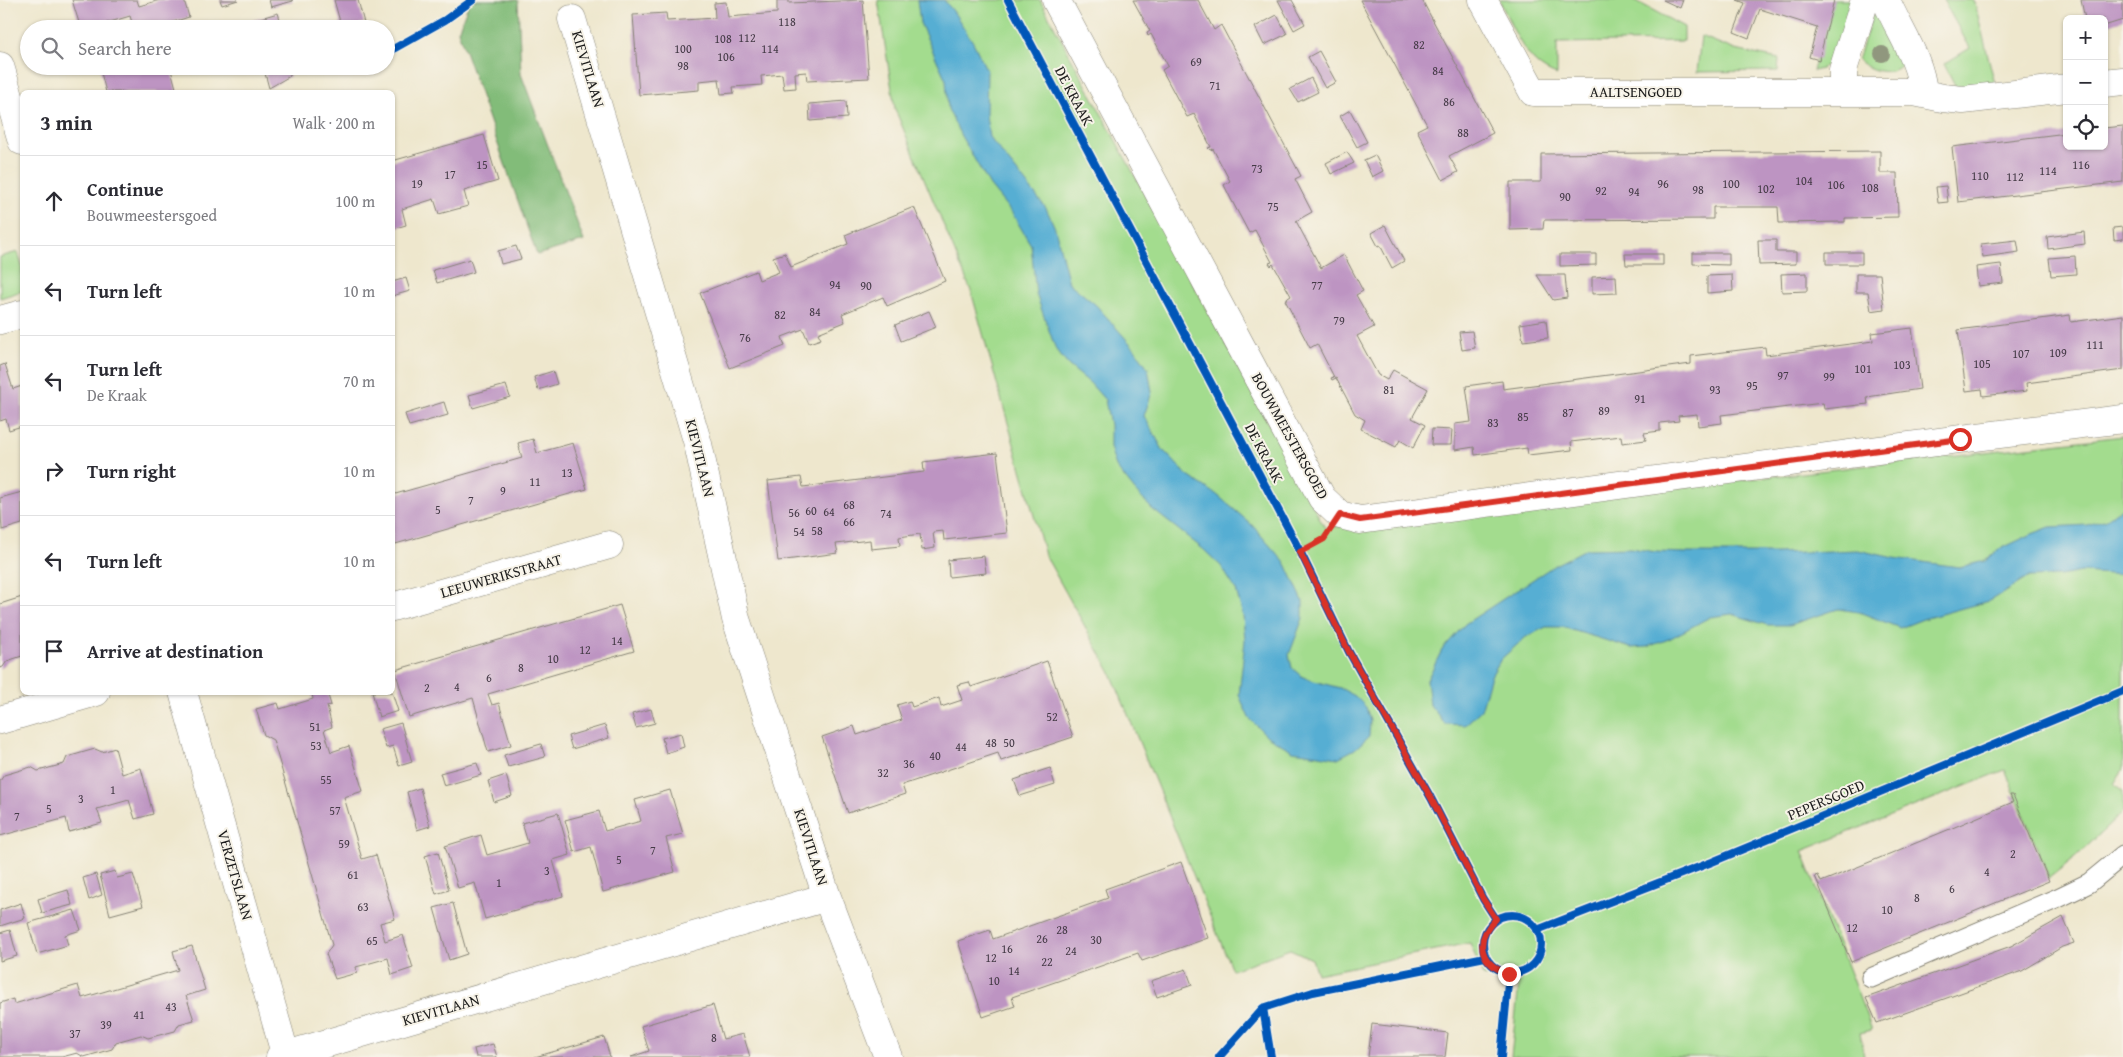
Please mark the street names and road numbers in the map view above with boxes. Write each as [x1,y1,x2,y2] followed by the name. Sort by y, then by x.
[567,28,610,110] street label: KIEVITLAAN
[1050,62,1099,129] street label: DE KRAAK
[1590,81,1682,102] street label: AALTSENGOED
[1247,369,1334,503] street label: BOUWMEESTERSGOED
[681,417,720,499] street label: KIEVITLAAN
[1240,419,1289,486] street label: DE KRAAK
[438,548,564,603] street label: LEEUWERIKSTRAAT
[1784,774,1868,825] street label: PEPERSGOED
[789,806,834,888] street label: KIEVITLAAN
[213,827,258,922] street label: VERZETSLAAN
[400,988,482,1031] street label: KIEVITLAAN

